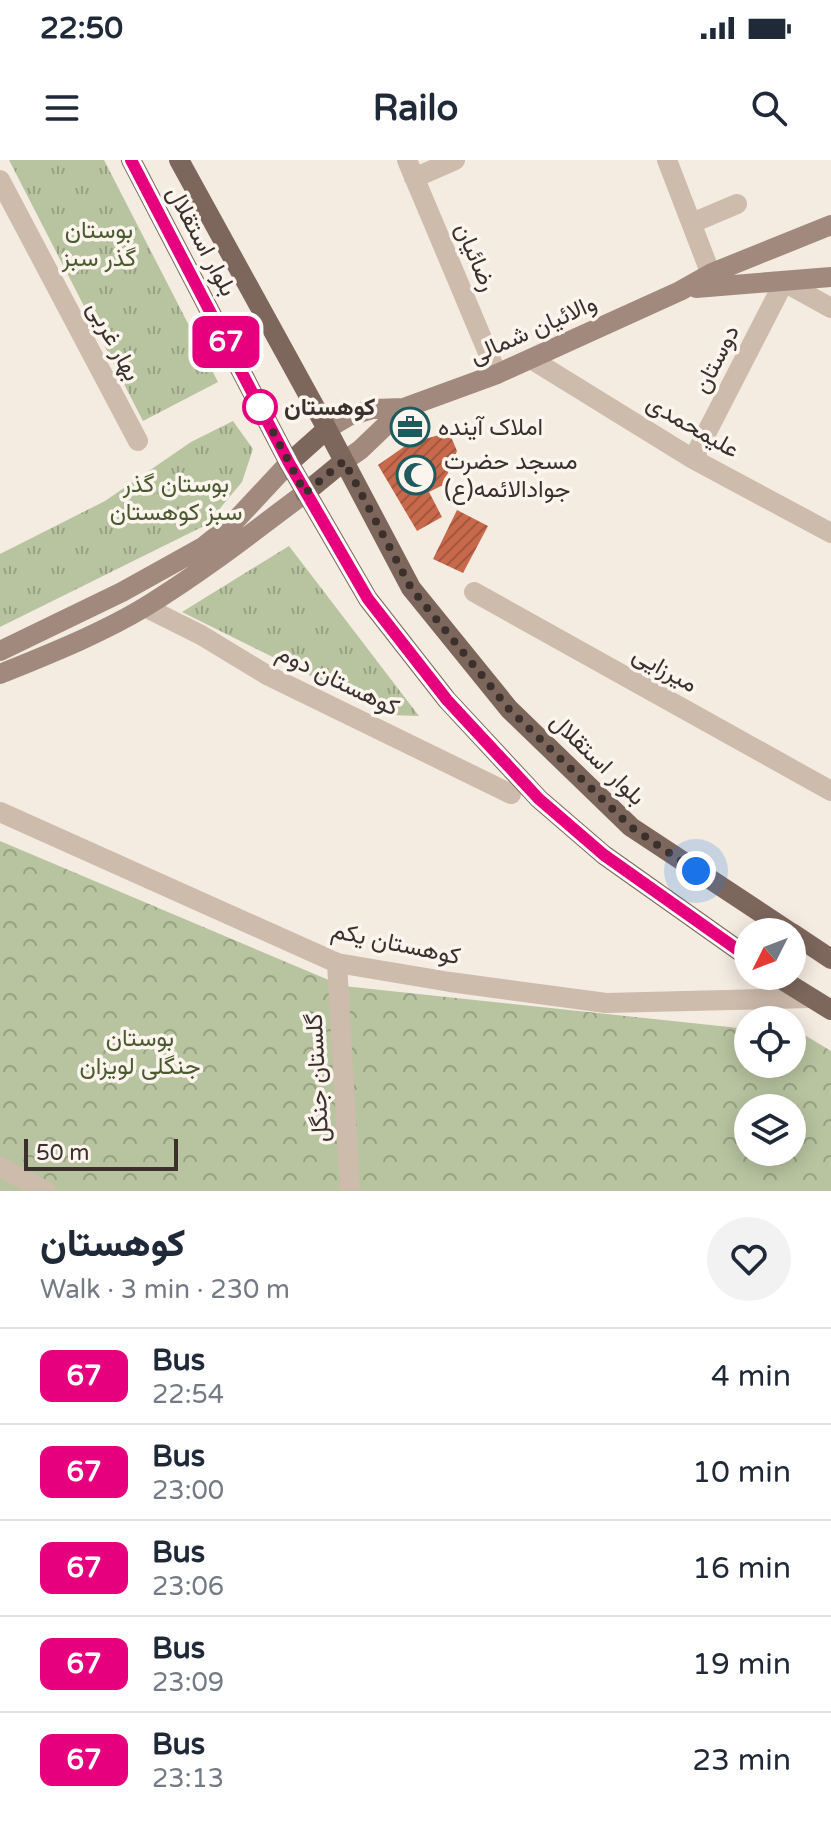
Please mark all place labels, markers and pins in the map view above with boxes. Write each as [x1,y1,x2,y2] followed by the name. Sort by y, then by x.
[243,390,277,424] marker: کوهستان
[284,393,376,422] place label: کوهستان
[389,406,431,448] office icon: املاک آینده
[438,413,543,442] place label: املاک آینده
[444,447,578,505] place label: مسجد حضرت جوادالائمه(ع)
[395,454,437,496] mosque icon: مسجد حضرت جوادالائمه(ع)

